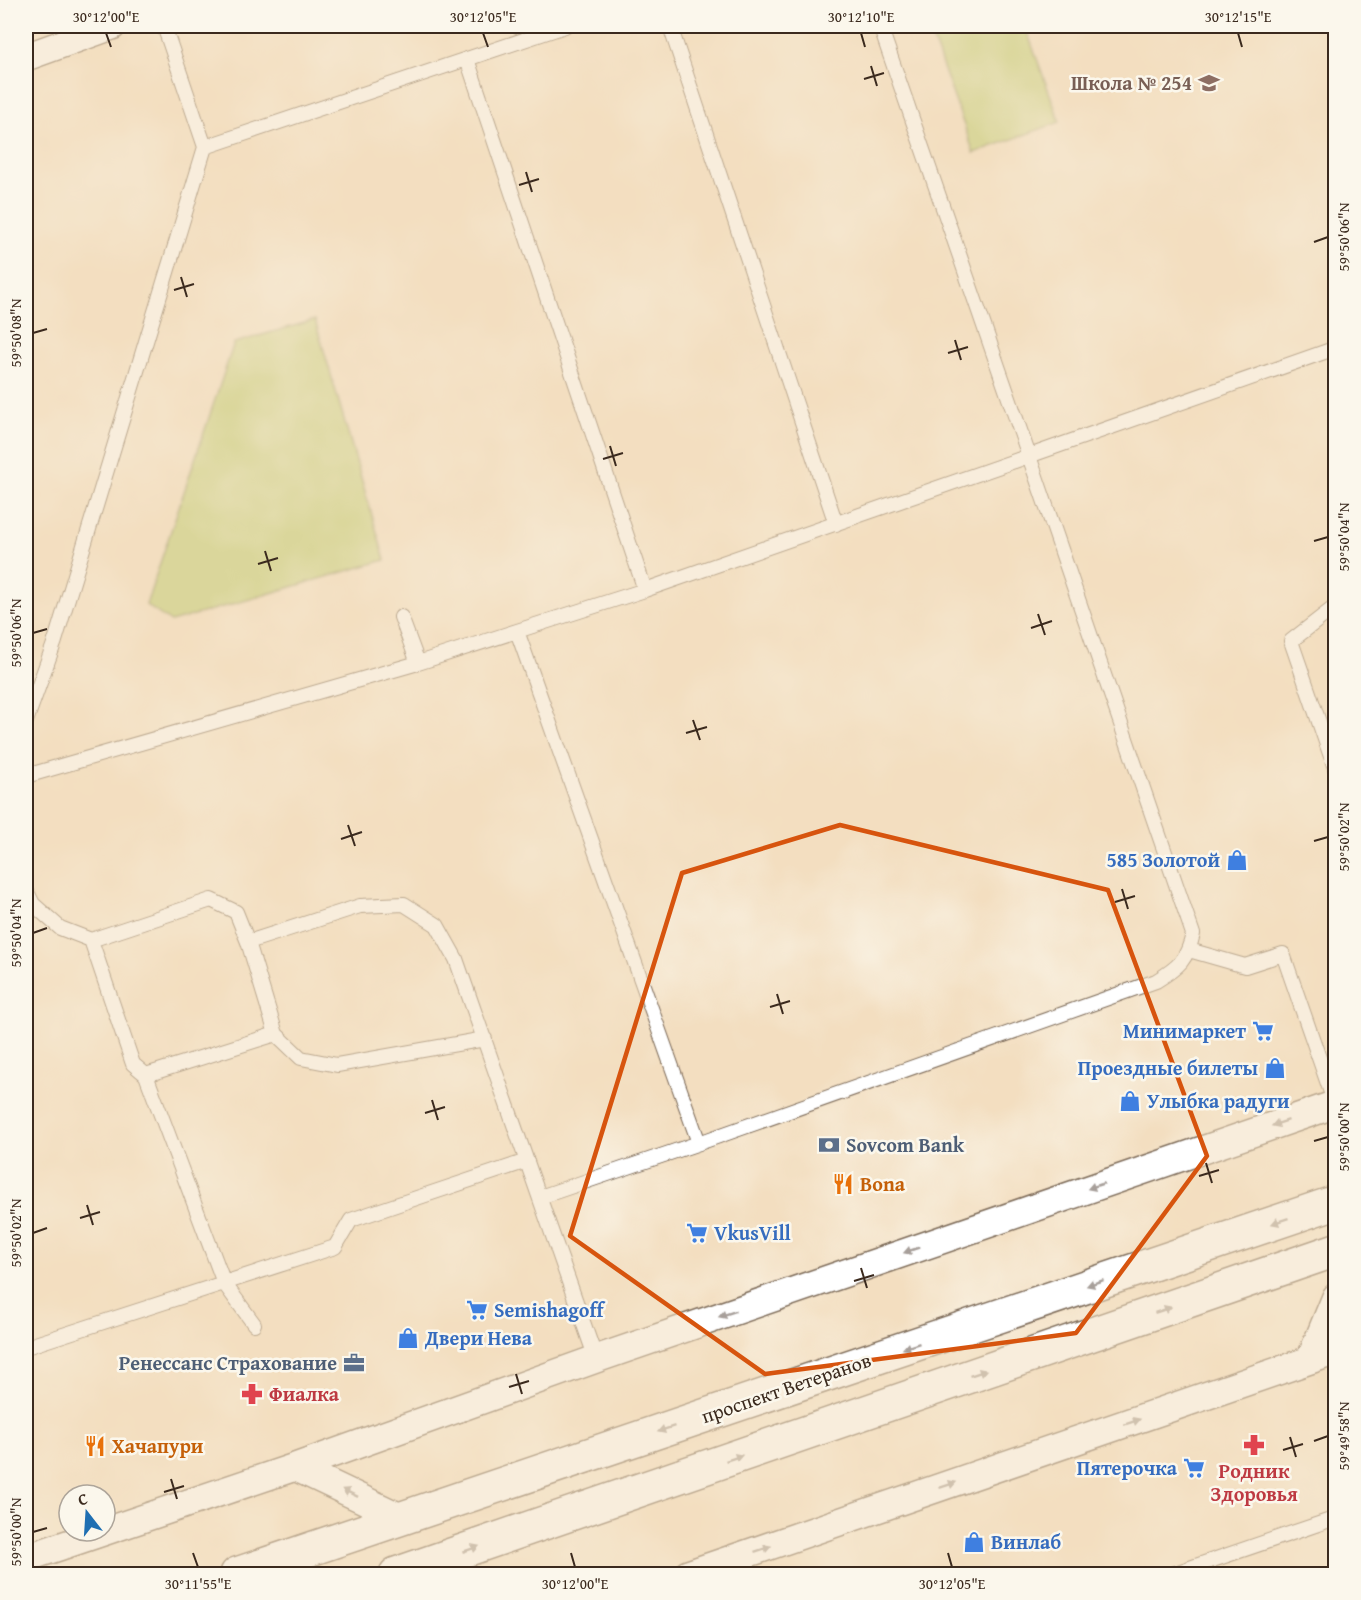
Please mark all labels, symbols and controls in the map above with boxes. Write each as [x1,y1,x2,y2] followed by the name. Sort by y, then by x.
[73,6,140,27] text: 30°12'00"E
[450,6,517,27] text: 30°12'05"E
[828,6,895,27] text: 30°12'10"E
[1205,6,1272,27] text: 30°12'15"E
[1071,68,1192,97] place label: Школа № 254
[1197,71,1221,95] school or university icon: Школа № 254
[1333,202,1354,271] text: 59°50'06"N
[5,298,26,367] text: 59°50'08"N
[1333,502,1354,571] text: 59°50'04"N
[5,598,26,667] text: 59°50'06"N
[1333,802,1354,871] text: 59°50'02"N
[1106,845,1220,874] place label: 585 Золотой
[1225,848,1249,872] shop icon: 585 Золотой
[5,898,26,967] text: 59°50'04"N
[1123,1016,1246,1045] place label: Минимаркет
[1251,1019,1275,1043] supermarket icon: Минимаркет
[1078,1053,1259,1082] place label: Проездные билеты
[1263,1056,1287,1080] shop icon: Проездные билеты
[1147,1086,1290,1115] place label: Улыбка радуги
[1118,1089,1142,1113] shop icon: Улыбка радуги
[1333,1102,1354,1171] text: 59°50'00"N
[1271,1118,1289,1128] one-way arrow
[846,1130,965,1159] place label: Sovcom Bank
[817,1133,841,1157] bank icon: Sovcom Bank
[860,1169,906,1198] place label: Bona
[831,1172,855,1196] restaurant icon: Bona
[1087,1182,1105,1192] one-way arrow
[5,1198,26,1267] text: 59°50'02"N
[1271,1216,1289,1226] one-way arrow
[714,1218,791,1247] place label: VkusVill
[685,1221,709,1245] supermarket icon: VkusVill
[903,1246,921,1256] one-way arrow
[1086,1279,1104,1289] one-way arrow
[494,1295,606,1324] place label: Semishagoff
[465,1298,489,1322] supermarket icon: Semishagoff
[1154,1304,1172,1314] one-way arrow
[718,1309,736,1319] one-way arrow
[424,1323,533,1352] place label: Двери Нева
[396,1326,420,1350] shop icon: Двери Нева
[902,1342,920,1351] one-way arrow
[697,1345,875,1430] street label: проспект Ветеранов
[119,1348,337,1377] place label: Ренессанс Страхование
[342,1351,366,1375] office icon: Ренессанс Страхование
[969,1368,987,1378] one-way arrow
[269,1379,340,1408] place label: Фиалка
[240,1382,264,1406] pharmacy icon: Фиалка
[1333,1401,1354,1470] text: 59°49'58"N
[1123,1416,1141,1426] one-way arrow
[657,1424,675,1434] one-way arrow
[112,1431,204,1460] place label: Хачапури
[1242,1433,1266,1457] pharmacy icon: Родник Здоровья
[83,1434,107,1458] restaurant icon: Хачапури
[726,1452,744,1462] one-way arrow
[1077,1453,1178,1482] place label: Пятерочка
[1182,1456,1206,1480] supermarket icon: Пятерочка
[1210,1456,1298,1508] place label: Родник Здоровья
[939,1480,957,1490] one-way arrow
[57,1483,117,1543] north arrow
[75,1486,90,1511] text: С
[341,1489,358,1498] one-way arrow
[5,1497,26,1566] text: 59°50'00"N
[991,1527,1061,1556] place label: Винлаб
[962,1530,986,1554] shop icon: Винлаб
[462,1543,480,1553] one-way arrow
[754,1543,772,1553] one-way arrow
[165,1573,232,1594] text: 30°11'55"E
[542,1573,609,1594] text: 30°12'00"E
[919,1573,986,1594] text: 30°12'05"E

